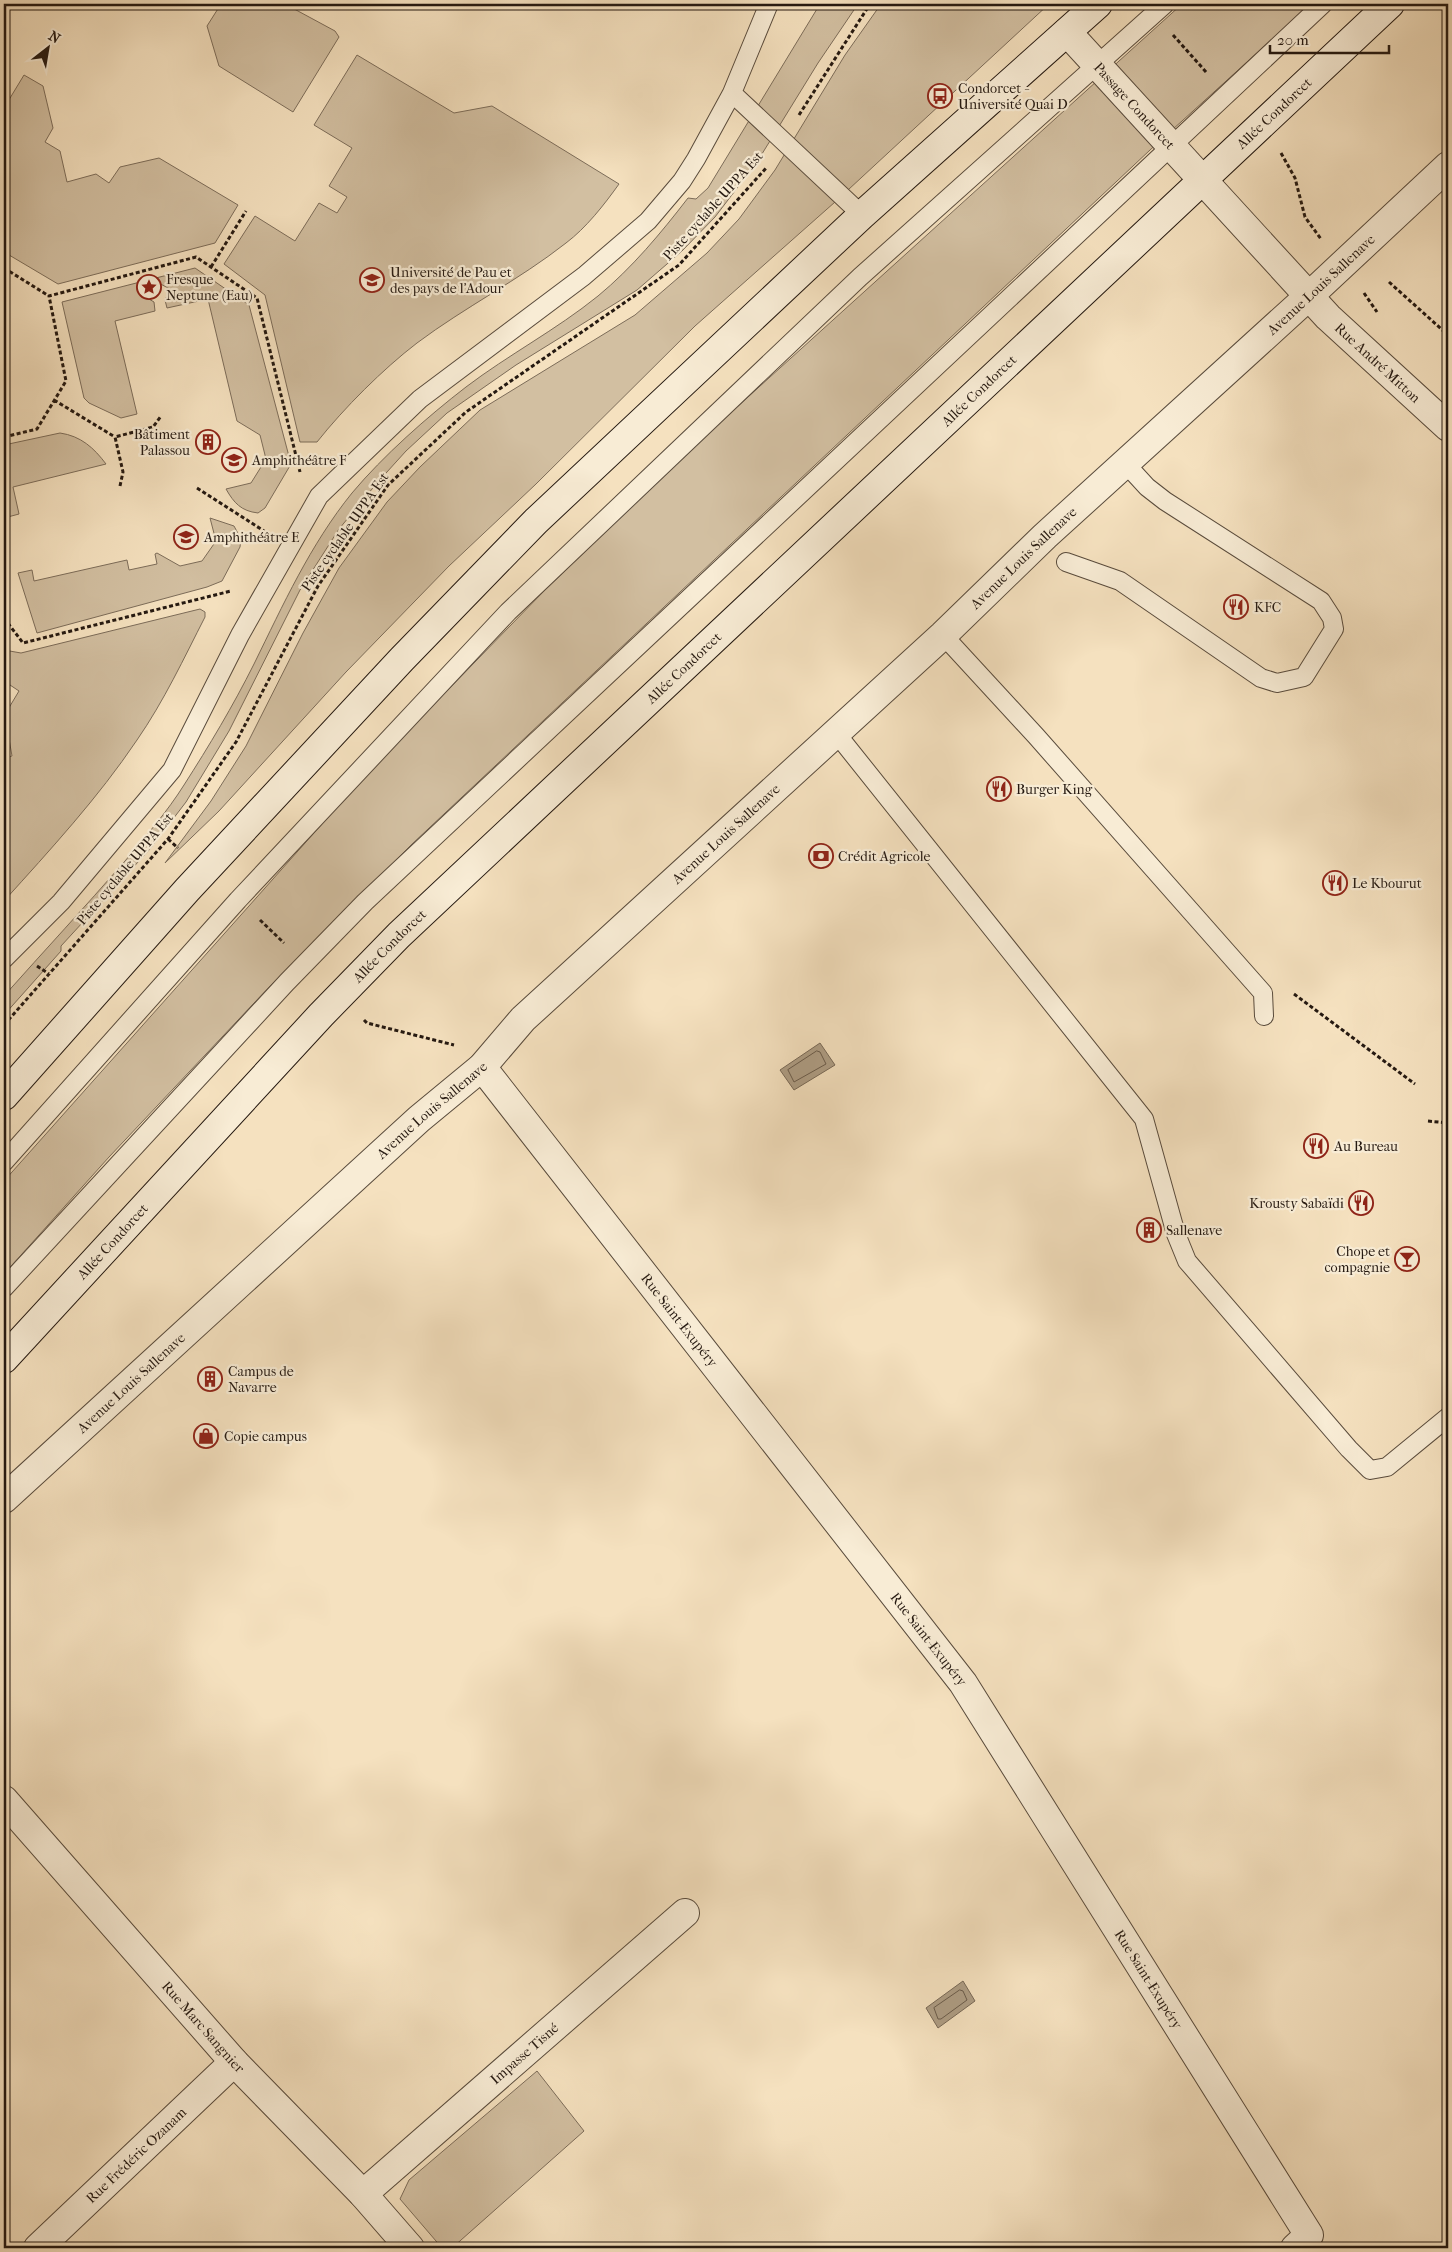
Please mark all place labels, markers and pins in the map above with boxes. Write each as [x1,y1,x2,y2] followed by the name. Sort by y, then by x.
[958,80,1068,113] place label: Condorcet - Université Quai D
[927,83,953,109] bus stop icon: Condorcet - Université Quai D
[390,264,512,297] place label: Université de Pau et des pays de l'Adour
[359,267,385,293] school or university icon: Université de Pau et des pays de l'Adour
[166,271,253,304] place label: Fresque Neptune (Eau)
[136,274,162,300] place icon: Fresque Neptune (Eau)
[134,426,190,459] place label: Bâtiment Palassou
[195,429,221,455] building icon: Bâtiment Palassou
[221,447,247,473] school or university icon: Amphithéâtre F
[251,452,347,469] place label: Amphithéâtre F
[173,524,199,550] school or university icon: Amphithéâtre E
[203,529,300,546] place label: Amphithéâtre E
[1223,594,1249,620] restaurant icon: KFC
[1254,599,1281,616] place label: KFC
[986,776,1012,802] restaurant icon: Burger King
[1016,781,1093,798] place label: Burger King
[808,843,834,869] bank icon: Crédit Agricole
[838,848,930,865] place label: Crédit Agricole
[1322,870,1348,896] restaurant icon: Le Kbourut
[1352,875,1422,892] place label: Le Kbourut
[1303,1133,1329,1159] restaurant icon: Au Bureau
[1333,1138,1398,1155] place label: Au Bureau
[1348,1190,1374,1216] restaurant icon: Krousty Sabaïdi
[1249,1195,1344,1212] place label: Krousty Sabaïdi
[1136,1217,1162,1243] building icon: Sallenave
[1166,1222,1222,1239] place label: Sallenave
[1324,1243,1390,1276] place label: Chope et compagnie
[1394,1246,1420,1272] bar icon: Chope et compagnie
[228,1363,294,1396] place label: Campus de Navarre
[197,1366,223,1392] building icon: Campus de Navarre
[193,1423,219,1449] shop icon: Copie campus
[224,1428,307,1445] place label: Copie campus

